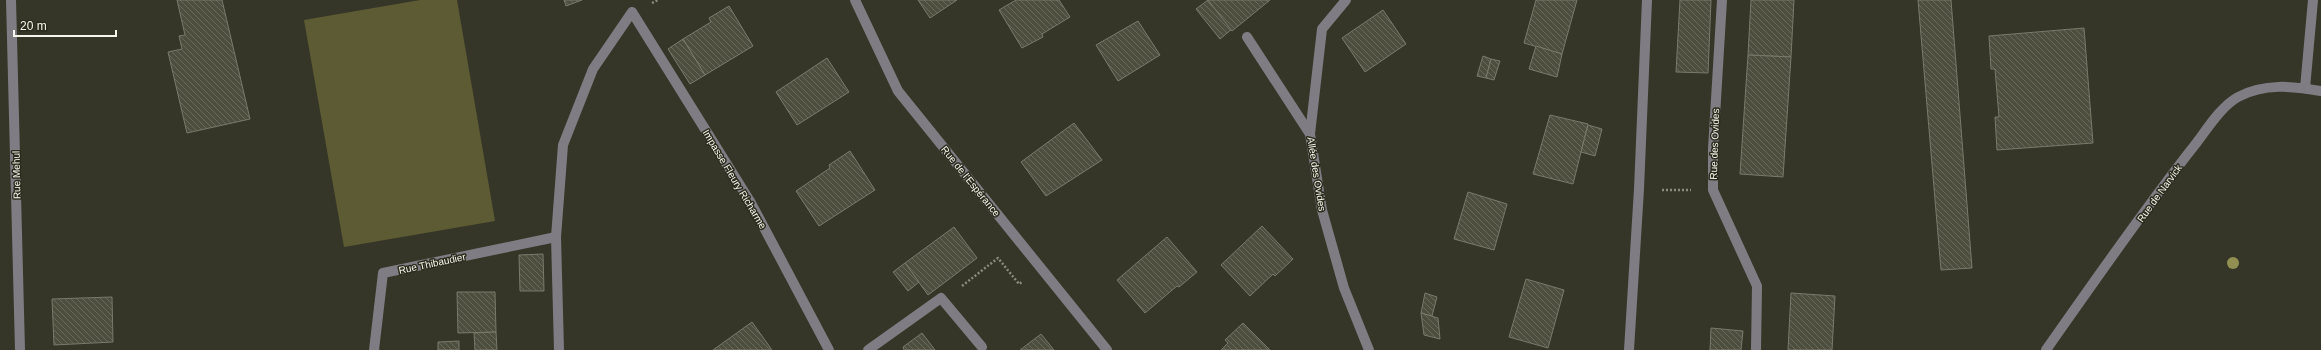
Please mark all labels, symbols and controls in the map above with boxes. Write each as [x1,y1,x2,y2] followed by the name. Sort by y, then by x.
[14,12,116,38] scale bar
[20,19,47,33] text: 20 m
[1708,108,1721,180] street label: Rue des Ovides
[701,128,769,231] street label: Impasse Fleury Richarme
[1305,136,1328,212] street label: Allée des Ovides
[939,144,1003,219] street label: Rue de l’Espérance
[11,151,22,199] street label: Rue Mehul
[2135,162,2185,224] street label: Rue de Narvick
[398,251,467,276] street label: Rue Thibaudier

